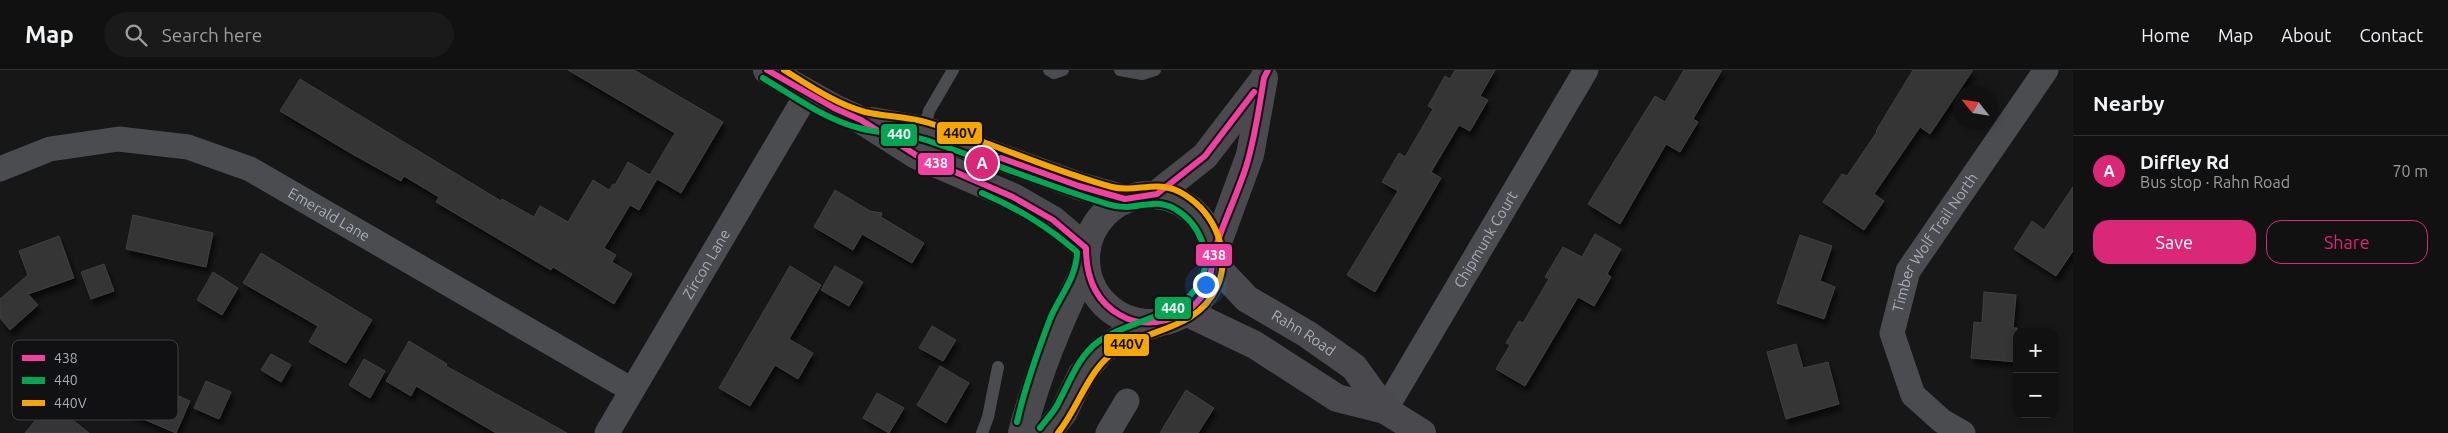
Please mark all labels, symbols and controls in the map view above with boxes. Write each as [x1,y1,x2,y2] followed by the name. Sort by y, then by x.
[104,12,454,57] search box
[25,21,74,48] text: Map
[122,21,150,49] icon: search
[162,24,262,46] text: Search here
[2141,25,2190,45] text: Home
[2218,25,2253,45] text: Map
[2281,25,2331,45] text: About
[2359,25,2423,45] text: Contact
[1953,85,1998,130] north arrow
[2093,91,2164,115] text: Nearby
[936,121,983,145] line badge: 440V
[880,123,918,147] line badge: 440
[943,125,977,141] text: 440V
[887,126,911,142] text: 440
[966,144,998,182] pin: A
[2140,151,2229,173] text: Diffley Rd
[917,152,955,176] line badge: 438
[924,155,948,171] text: 438
[2103,162,2115,180] text: A
[2392,162,2428,180] text: 70 m
[1889,170,1981,314] street label: Timber Wolf Trail North
[2140,173,2290,191] text: Bus stop · Rahn Road
[285,184,373,244] street label: Emerald Lane
[1450,188,1521,291] street label: Chipmunk Court
[2093,220,2256,264] button: Save
[2266,220,2428,264] button: Share
[679,226,733,302] street label: Zircon Lane
[1195,243,1233,267] line badge: 438
[1202,247,1226,263] text: 438
[1193,272,1219,298] your location
[1154,296,1192,320] line badge: 440
[1161,300,1185,316] text: 440
[1269,306,1339,359] street label: Rahn Road
[2013,328,2058,418] map controls
[2013,328,2058,373] button: +
[1103,333,1150,357] line badge: 440V
[1110,336,1144,352] text: 440V
[12,340,178,420] legend
[54,350,78,366] text: 438
[54,372,78,388] text: 440
[2013,373,2058,418] button: −
[54,395,87,411] text: 440V

